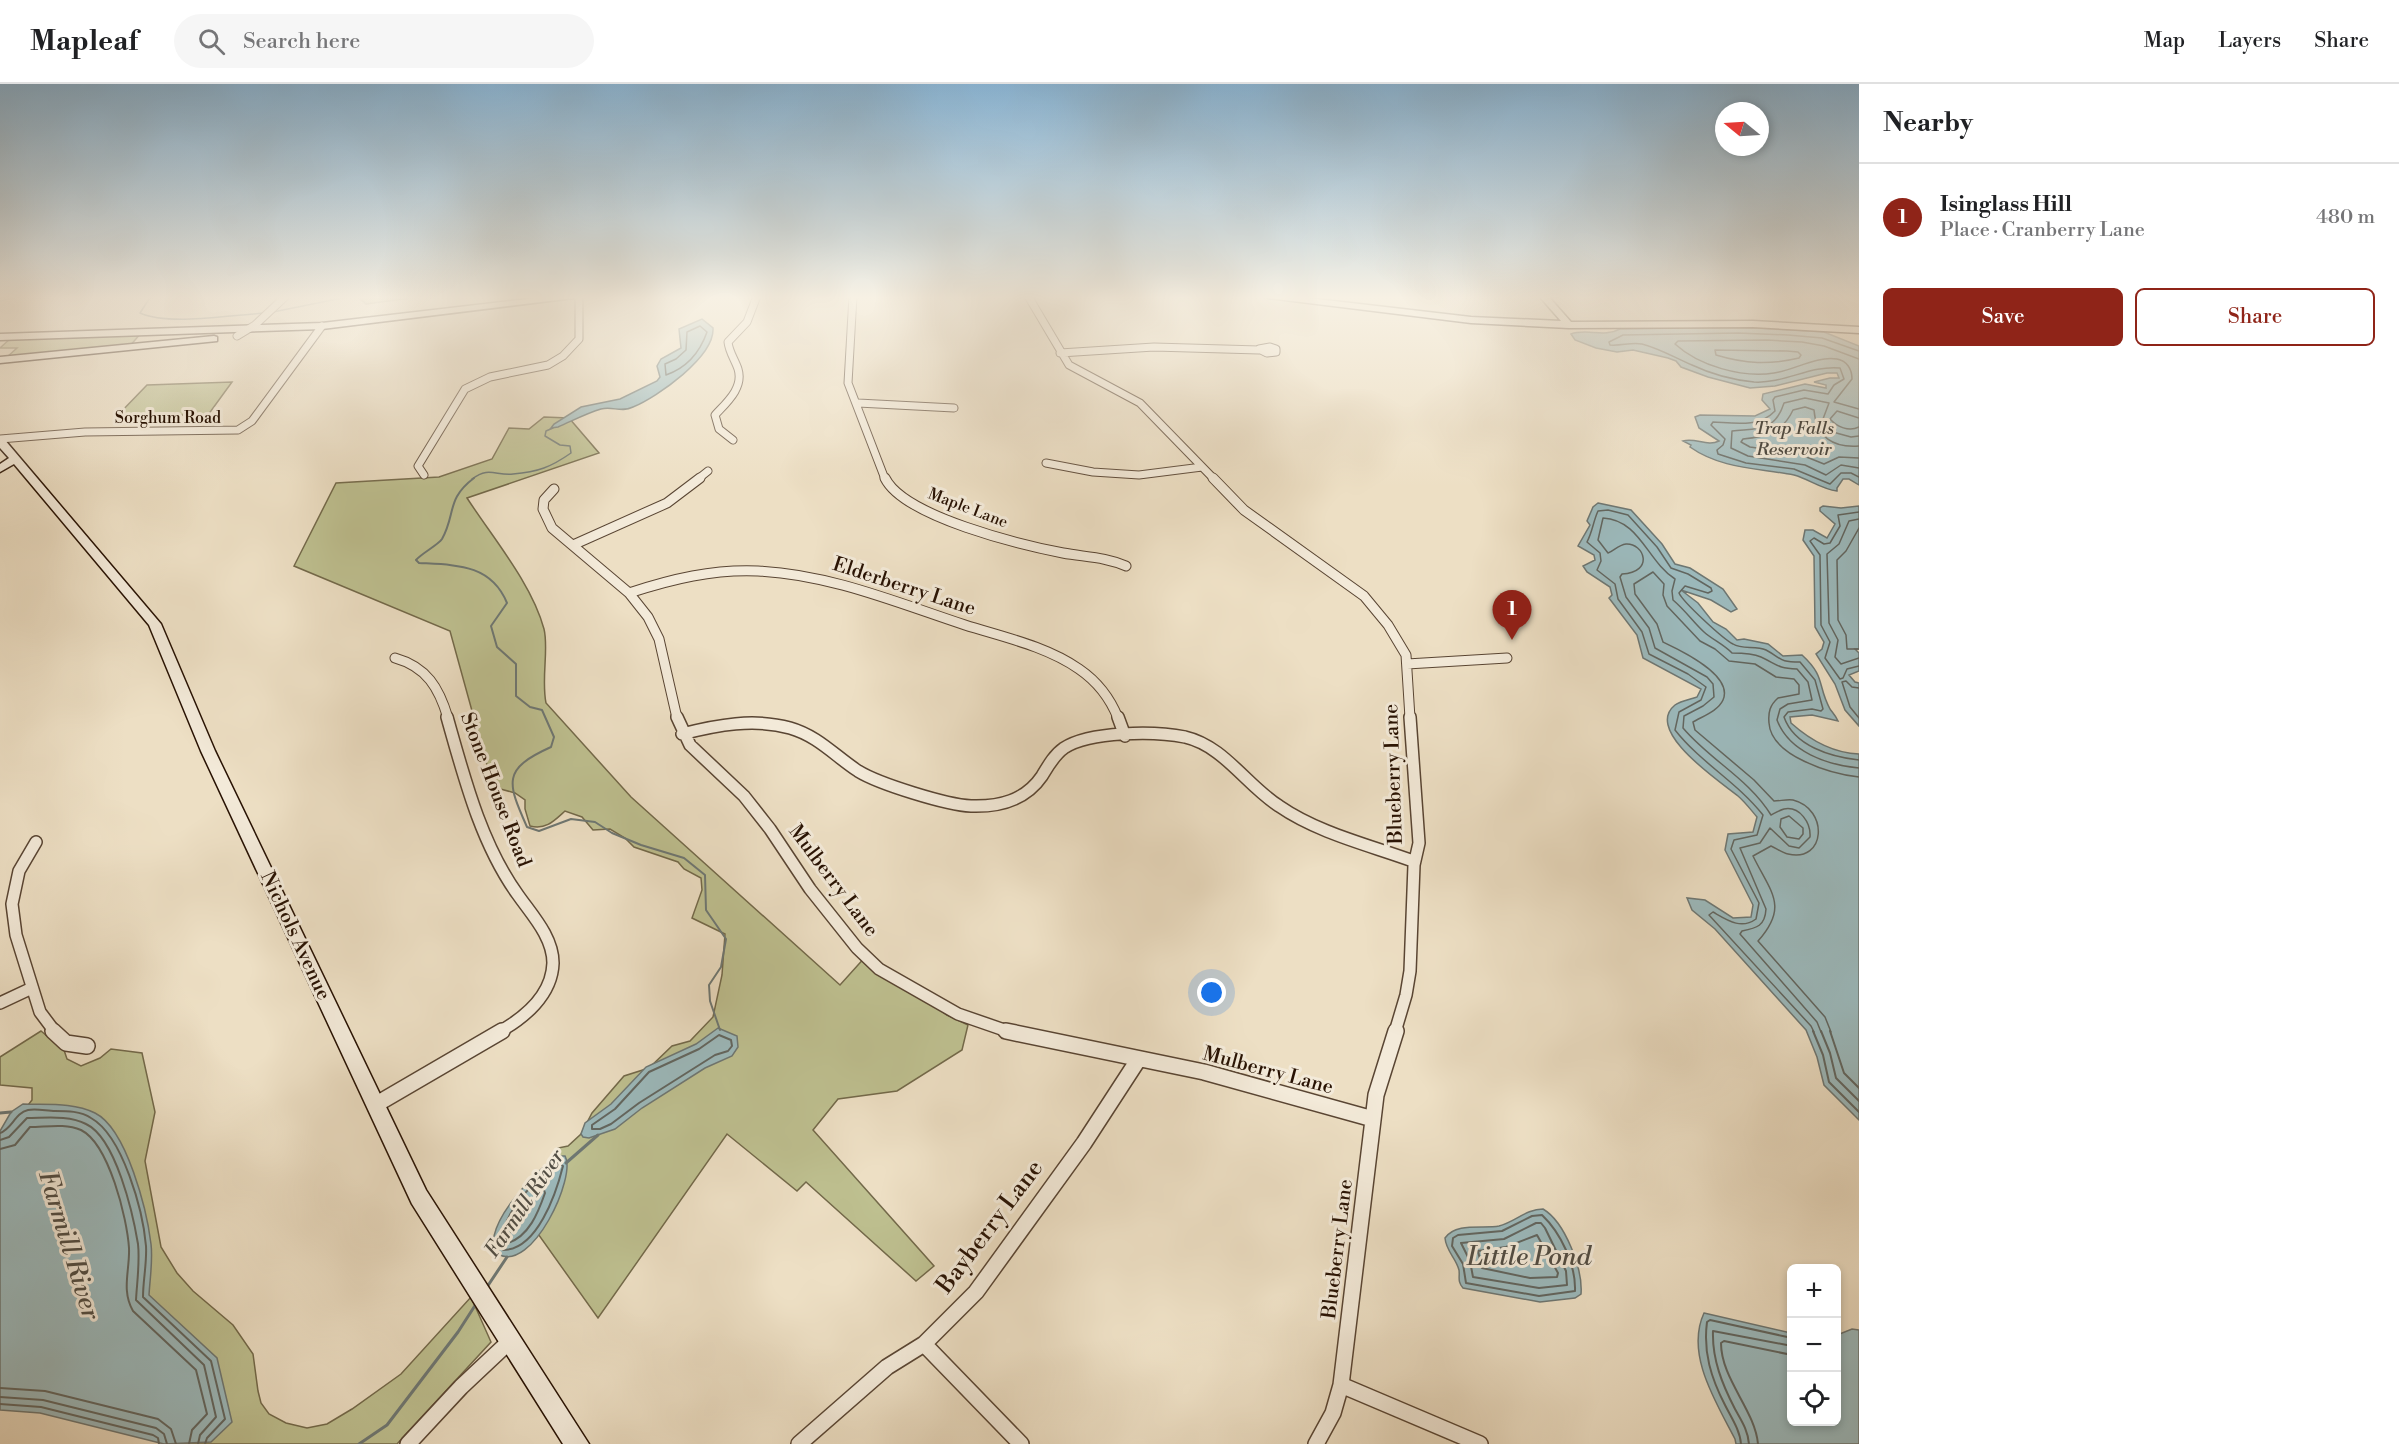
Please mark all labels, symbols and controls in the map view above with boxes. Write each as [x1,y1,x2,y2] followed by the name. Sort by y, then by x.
[174,14,594,68] search box
[30,24,138,59] text: Mapleaf
[195,25,228,58] icon: search
[243,28,360,55] text: Search here
[2144,28,2185,54] text: Map
[2218,28,2281,54] text: Layers
[2314,28,2369,54] text: Share
[1715,102,1769,156] north arrow
[1883,107,1973,139] text: Nearby
[1940,191,2072,218] text: Isinglass Hill
[1898,205,1907,230] text: 1
[2316,205,2375,230] text: 480 m
[1940,218,2145,243] text: Place · Cranberry Lane
[1883,288,2123,346] button: Save
[2135,288,2375,346] button: Share
[115,408,221,428] street label: Sorghum Road
[1754,417,1834,461] water label: Trap Falls Reservoir
[925,484,1011,532] street label: Maple Lane
[829,552,979,622] street label: Elderberry Lane
[1492,590,1532,640] pin: 1
[1379,703,1409,846] street label: Blueberry Lane
[454,709,536,871] street label: Stone House Road
[783,820,883,942] street label: Mulberry Lane
[254,868,336,1004] street label: Nichols Avenue
[1197,978,1226,1007] your location
[1200,1042,1336,1100] street label: Mulberry Lane
[479,1144,571,1263] water label: Farmill River
[929,1154,1050,1300] street label: Bayberry Lane
[31,1166,107,1324] water label: Farmill River
[1317,1178,1359,1321] street label: Blueberry Lane
[1466,1241,1592,1273] water label: Little Pond
[1787,1264,1841,1426] map controls
[1787,1264,1841,1318] button: +
[1787,1318,1841,1372] button: −
[1787,1372,1841,1426] button: locate

